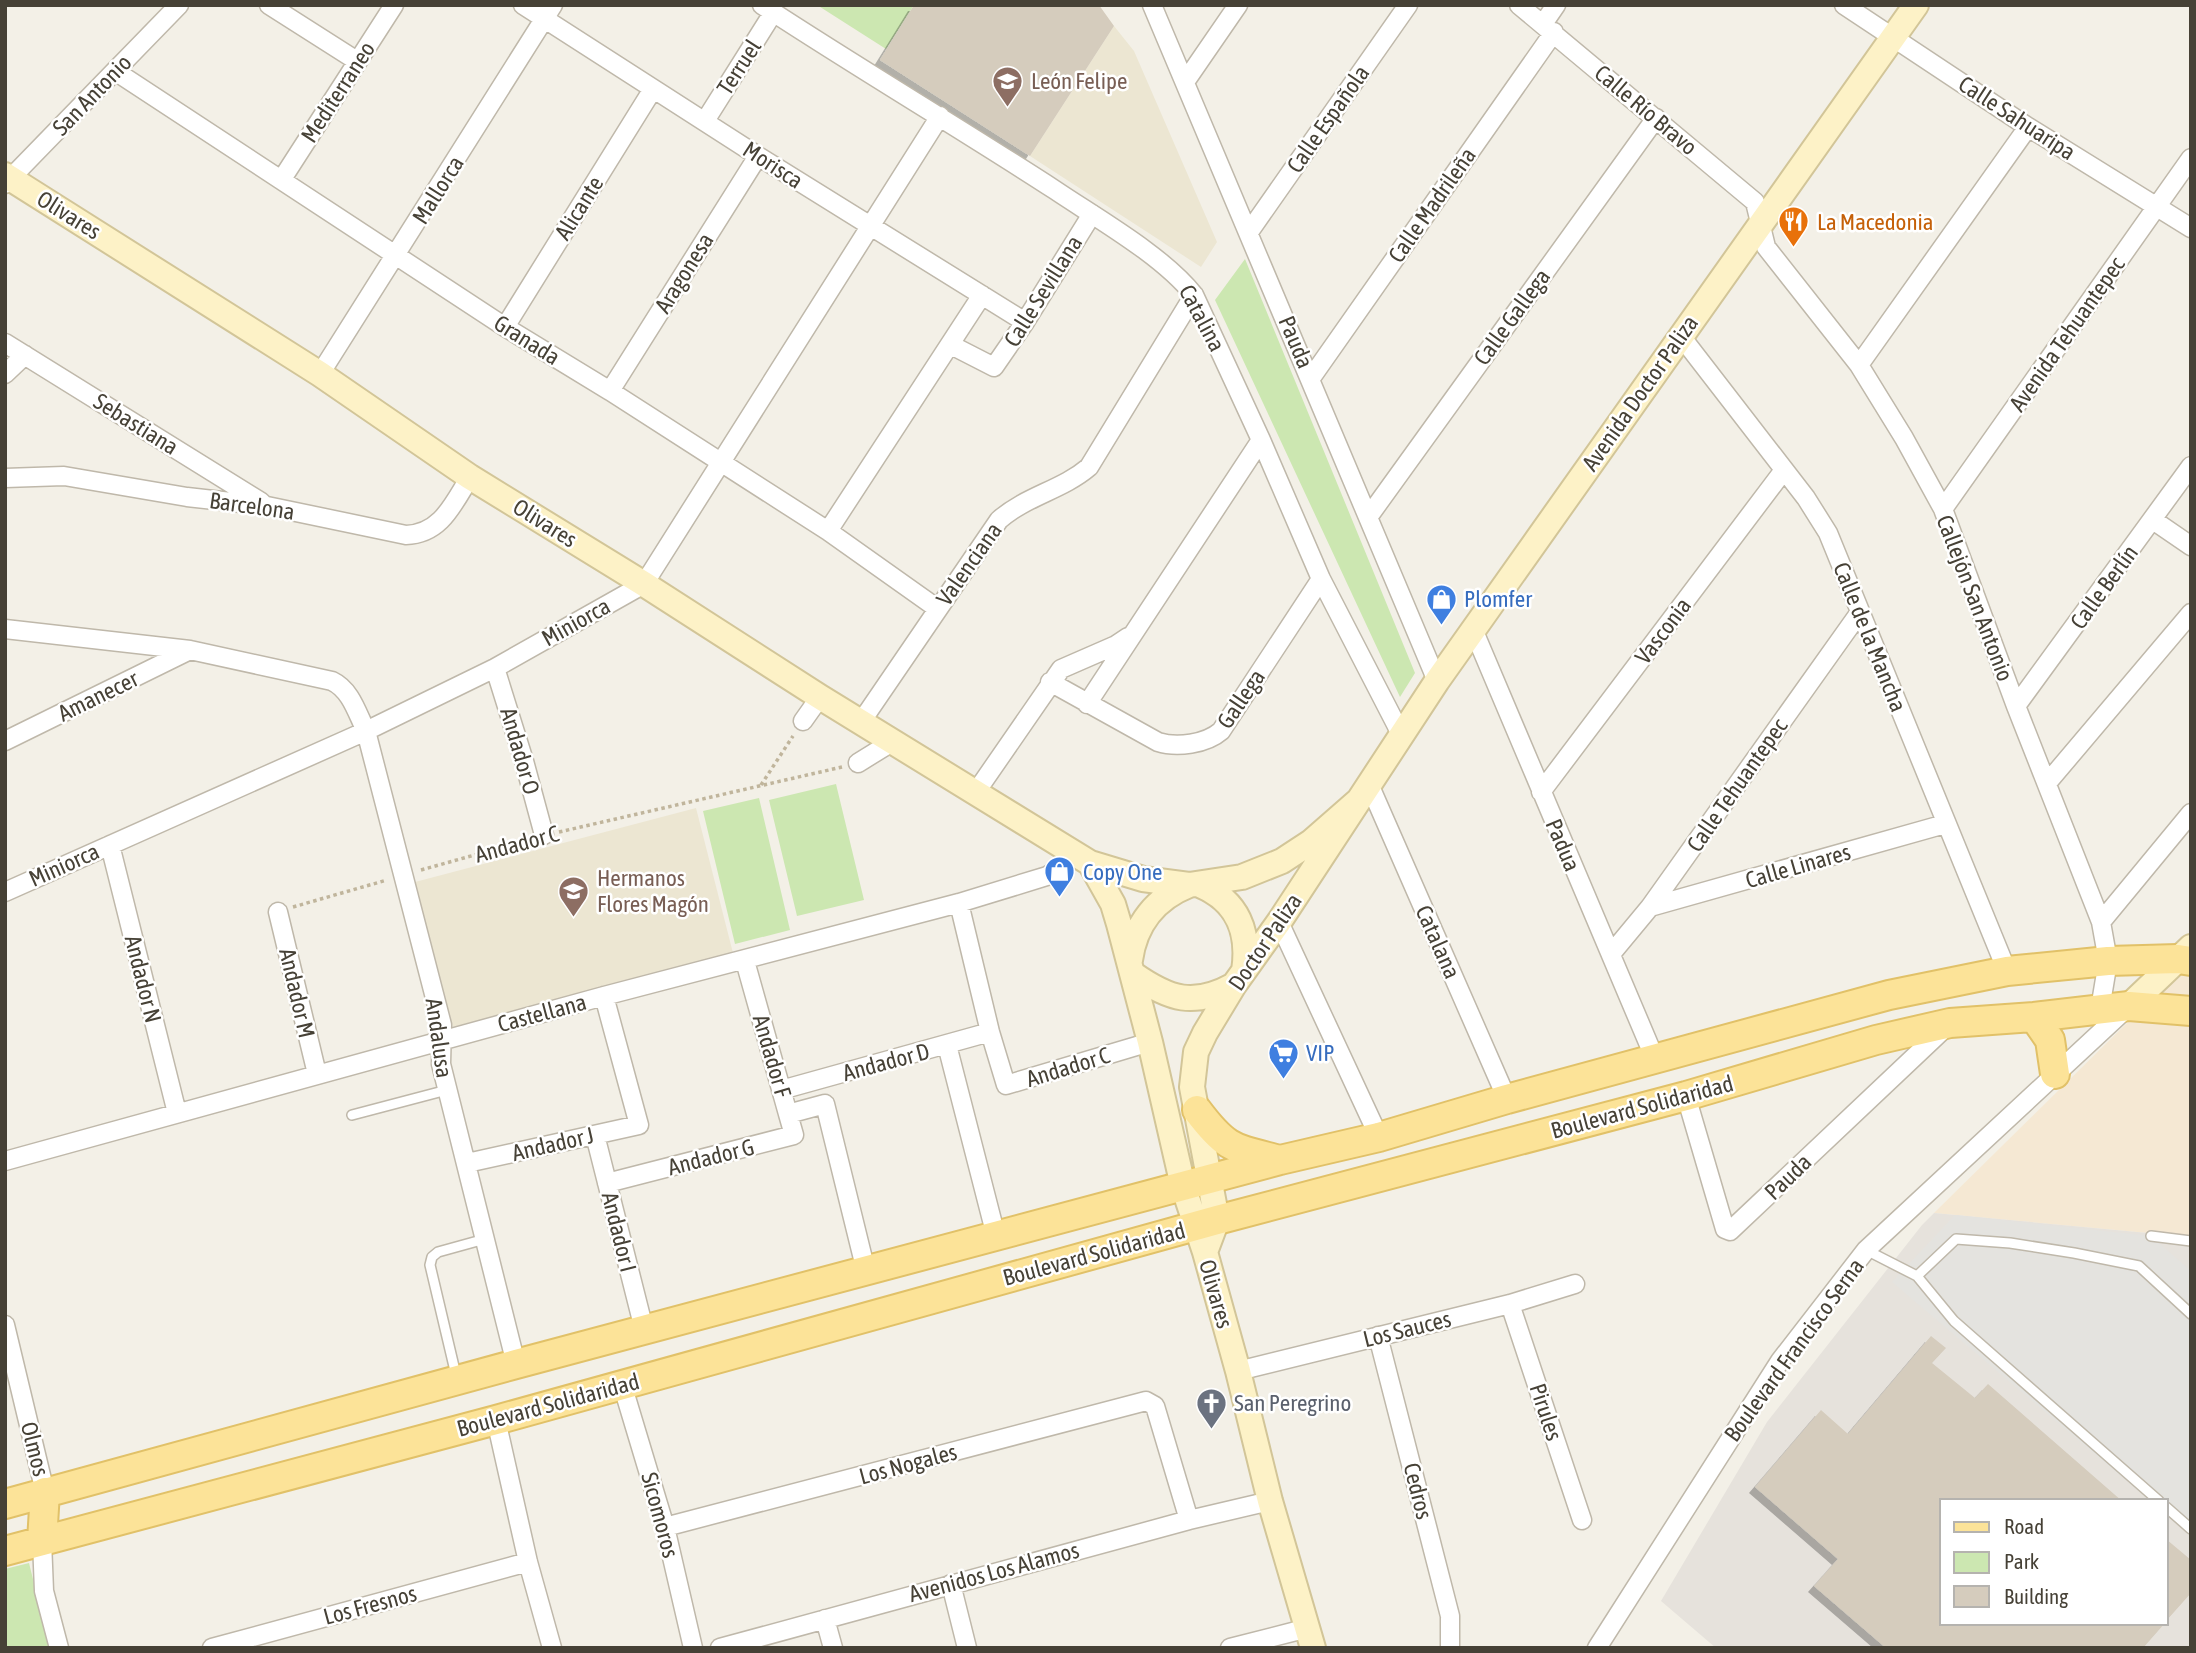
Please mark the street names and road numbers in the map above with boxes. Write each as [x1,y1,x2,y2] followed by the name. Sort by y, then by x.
[712,35,766,99] street label: Terruel
[296,37,380,147] street label: Mediterraneo
[47,49,137,141] street label: San Antonio
[1282,60,1374,178] street label: Calle Española
[1590,60,1702,160] street label: Calle Río Bravo
[1954,71,2080,165] street label: Calle Sahuaripa
[738,136,808,194] street label: Morisca
[1383,143,1481,267] street label: Calle Madrileña
[407,151,469,229] street label: Mallorca
[549,171,609,245] street label: Alicante
[32,185,106,245] street label: Olivares
[649,228,719,318] street label: Aragonesa
[999,231,1087,351] street label: Calle Sevillana
[2004,252,2130,416] street label: Avenida Tehuantepec
[1469,264,1555,370] street label: Calle Gallega
[1174,280,1230,356] street label: Catalina
[489,310,565,370] street label: Granada
[1577,310,1703,476] street label: Avenida Doctor Paliza
[1273,312,1319,372] street label: Pauda
[89,388,183,460] street label: Sebastiana
[208,487,296,525] street label: Barcelona
[508,493,582,553] street label: Olivares
[1931,511,2019,685] street label: Callejón San Antonio
[931,518,1007,610] street label: Valenciana
[2065,540,2143,634] street label: Calle Berlín
[1828,559,1912,715] street label: Calle de la Mancha
[537,593,615,651] street label: Miniorca
[1630,593,1696,669] street label: Vasconia
[54,665,143,726] street label: Amanecer
[1212,665,1270,733] street label: Gallega
[495,705,545,797] street label: Andador O
[1681,713,1793,857] street label: Calle Tehuantepec
[1540,815,1586,875] street label: Padua
[472,820,562,868] street label: Andador C
[25,838,103,892] street label: Miniorca
[1743,839,1853,893] street label: Calle Linares
[1223,889,1307,995] street label: Doctor Paliza
[1410,902,1466,982] street label: Catalana
[120,933,166,1025] street label: Andador N
[274,946,320,1040] street label: Andador M
[495,989,589,1037] street label: Castellana
[421,997,457,1079] street label: Andalusa
[748,1012,796,1101] street label: Andador F
[840,1038,932,1086] street label: Andador D
[1023,1042,1113,1092] street label: Andador C
[1548,1070,1736,1144] street label: Boulevard Solidaridad
[510,1122,596,1166] street label: Andador J
[665,1134,757,1180] street label: Andador G
[1759,1149,1817,1205] street label: Pauda
[597,1189,641,1275] street label: Andador I
[1000,1217,1188,1291] street label: Boulevard Solidaridad
[1719,1253,1869,1447] street label: Boulevard Francisco Serna
[1194,1257,1238,1331] street label: Olivares
[1360,1306,1454,1352] street label: Los Sauces
[454,1368,642,1442] street label: Boulevard Solidaridad
[1525,1380,1567,1444] street label: Pirules
[16,1419,54,1479] street label: Olmos
[856,1439,960,1489] street label: Los Nogales
[1398,1460,1438,1522] street label: Cedros
[636,1469,684,1561] street label: Sicomoros
[906,1537,1082,1607] street label: Avenidos Los Alamos
[321,1580,419,1630] street label: Los Fresnos

